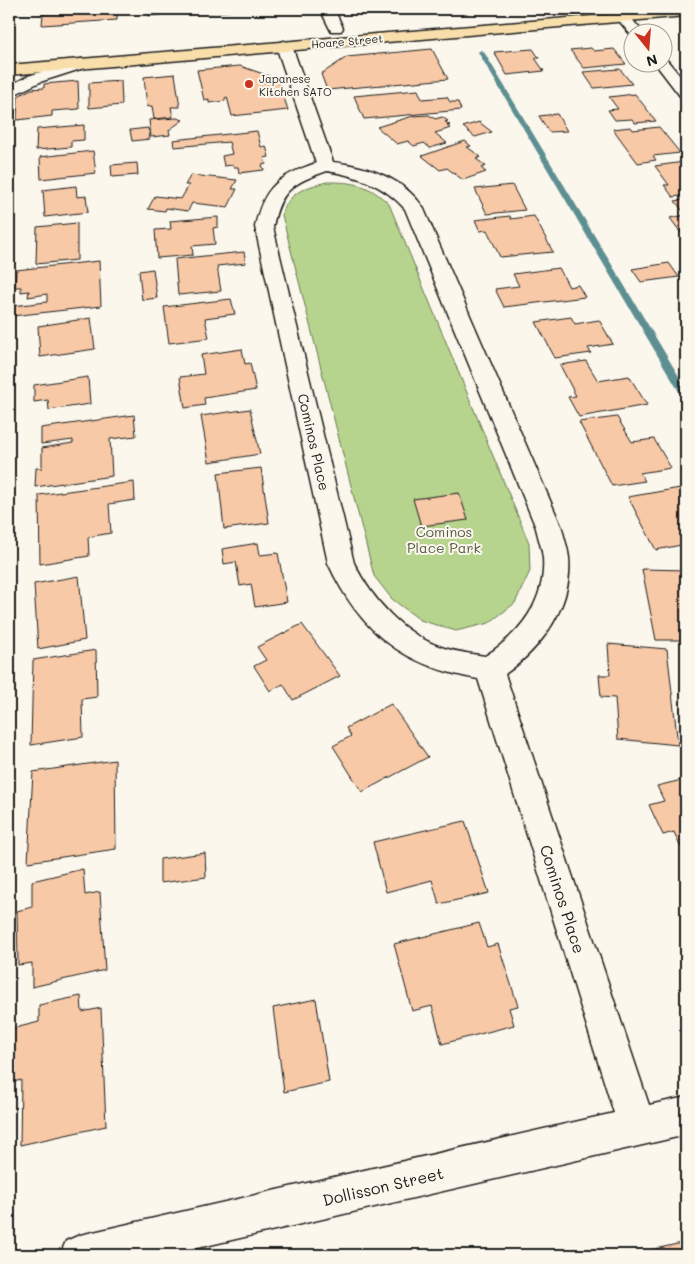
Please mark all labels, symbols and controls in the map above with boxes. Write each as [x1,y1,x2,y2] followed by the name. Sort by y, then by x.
[622,22,672,72] north arrow
[310,30,384,52] street label: Hoare Street
[644,50,660,72] text: N
[259,71,332,99] place label: Japanese Kitchen SATO
[243,78,255,90] marker: Japanese Kitchen SATO
[294,392,334,492] street label: Cominos Place
[407,522,481,557] park label: Cominos Place Park
[536,842,590,956] street label: Cominos Place
[321,1162,445,1210] street label: Dollisson Street

